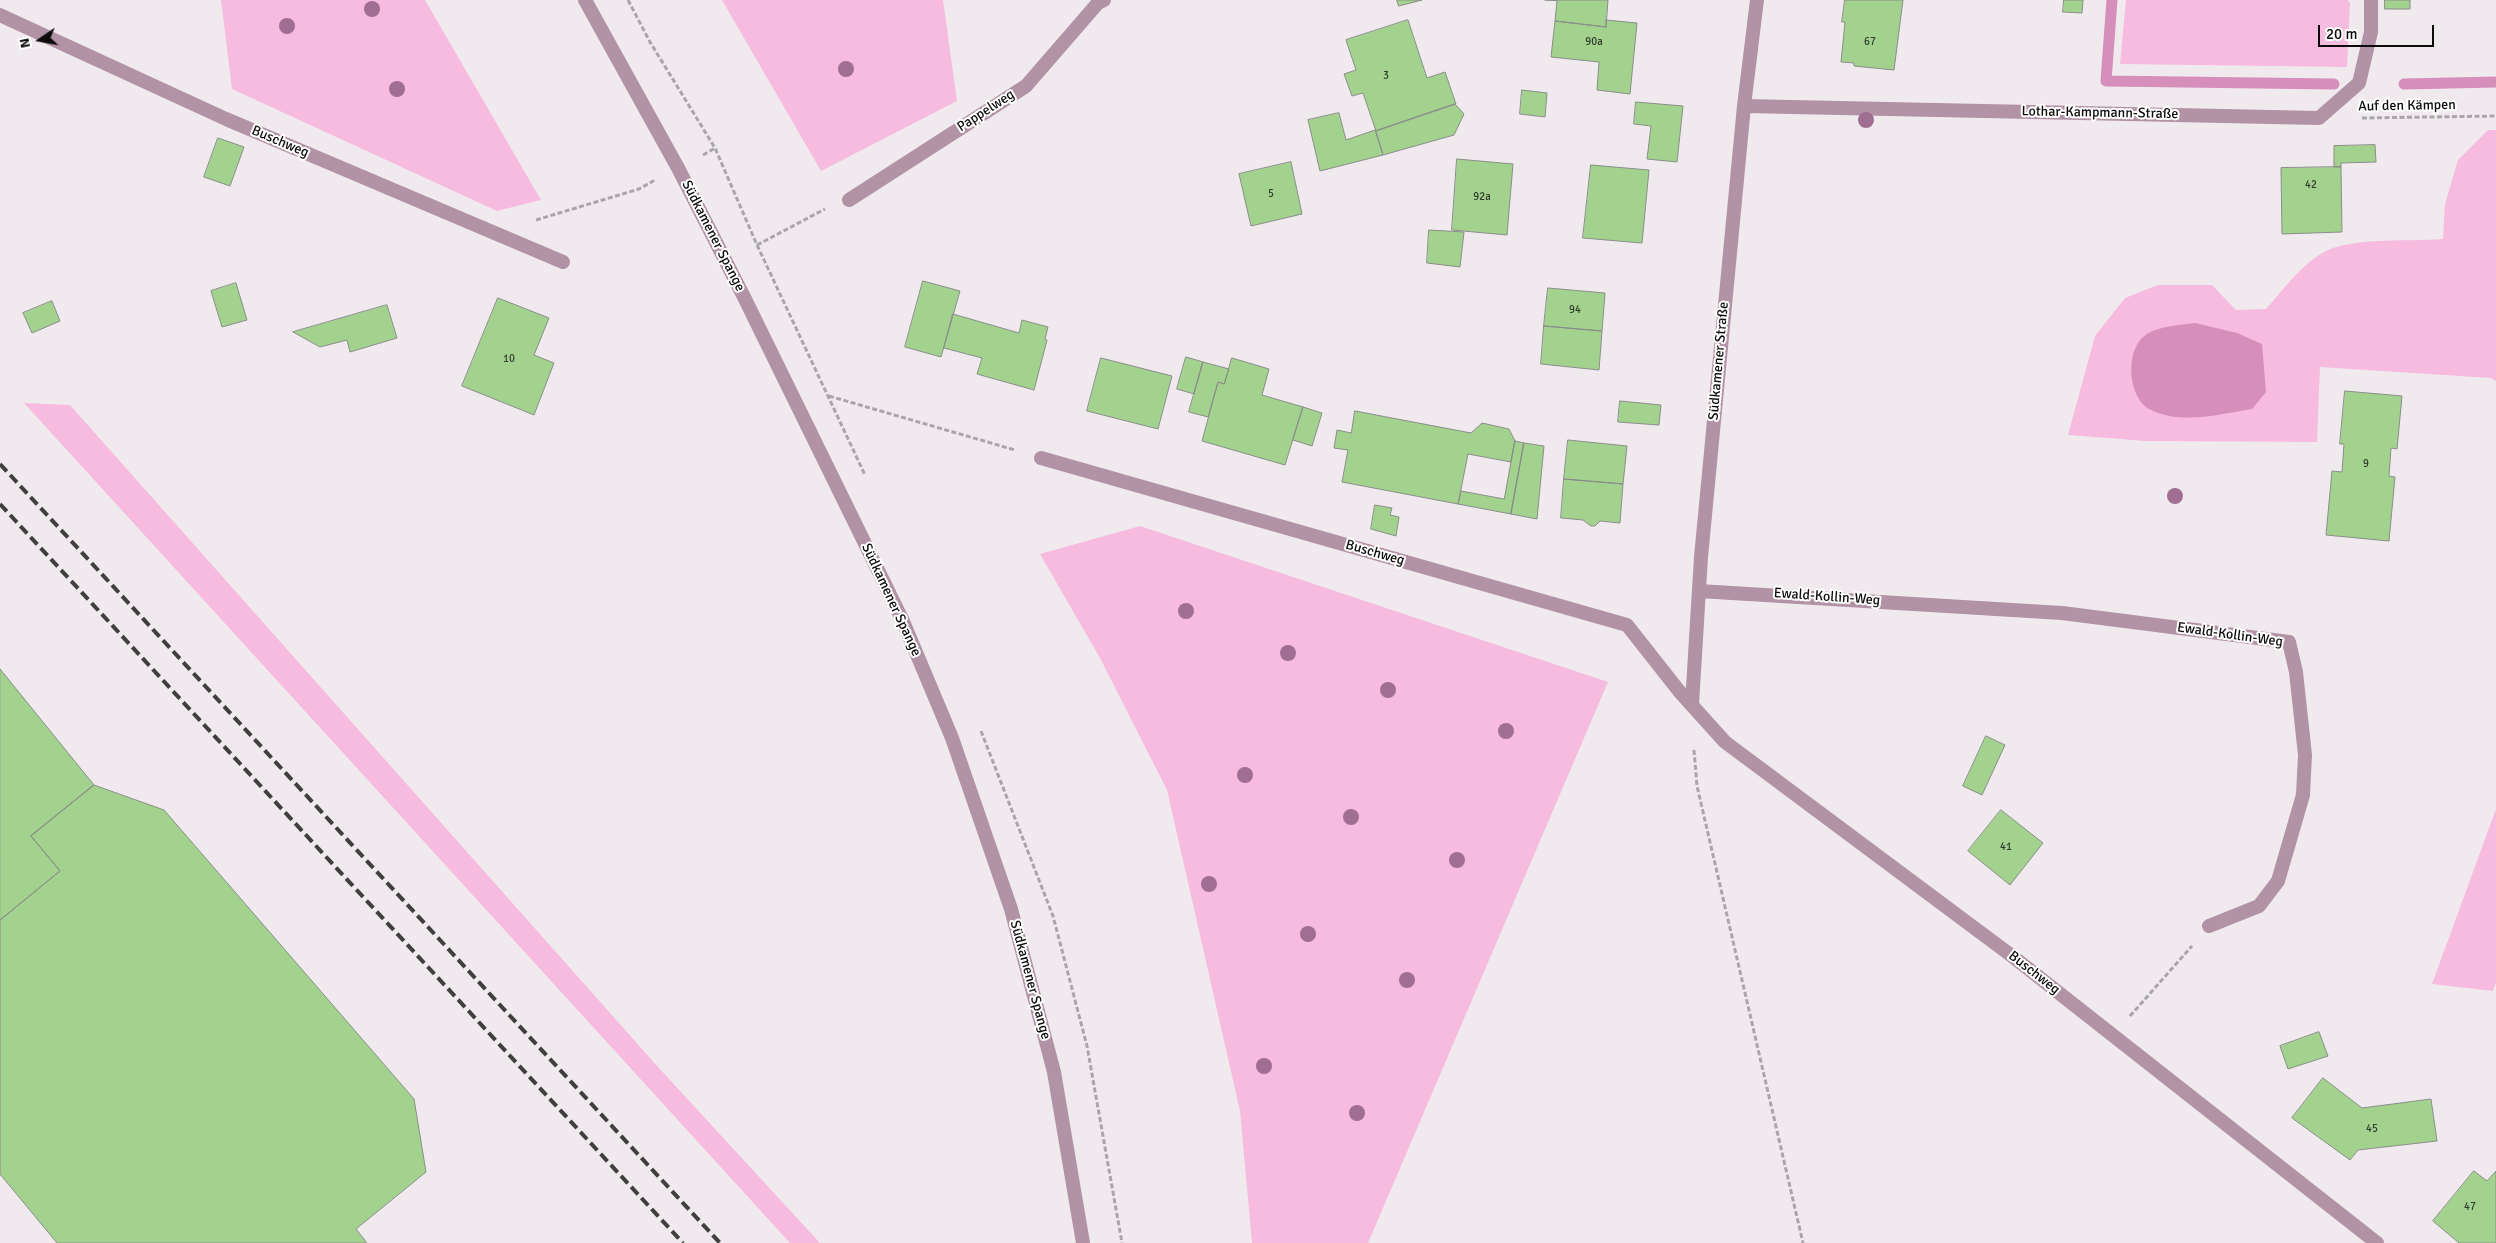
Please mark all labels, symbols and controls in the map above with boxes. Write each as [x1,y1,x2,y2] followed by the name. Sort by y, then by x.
[15,15,65,65] north arrow
[2321,15,2437,47] scale bar
[2326,25,2357,43] text: 20 m
[1585,35,1603,49] house number: 90a
[1864,35,1876,49] house number: 67
[16,37,34,50] text: N
[1383,69,1389,83] house number: 3
[954,86,1018,136] street label: Pappelweg
[2358,97,2456,115] street label: Auf den Kämpen
[2021,103,2179,123] street label: Lothar-Kampmann-Straße
[249,122,311,162] street label: Buschweg
[678,178,748,294] street label: Südkamener Spange
[2305,178,2317,192] house number: 42
[1268,187,1274,201] house number: 5
[1473,190,1491,204] house number: 92a
[1705,301,1733,421] street label: Südkamener Straße
[1569,303,1581,317] house number: 94
[503,352,515,366] house number: 10
[2363,457,2369,471] house number: 9
[1344,537,1406,569] street label: Buschweg
[858,541,924,659] street label: Südkamener Spange
[1773,585,1881,609] street label: Ewald-Kollin-Weg
[2176,619,2284,651] street label: Ewald-Kollin-Weg
[2000,840,2012,854] house number: 41
[1006,919,1054,1041] street label: Südkamener Spange
[2005,948,2063,998] street label: Buschweg
[2366,1122,2378,1136] house number: 45
[2464,1200,2476,1214] house number: 47

